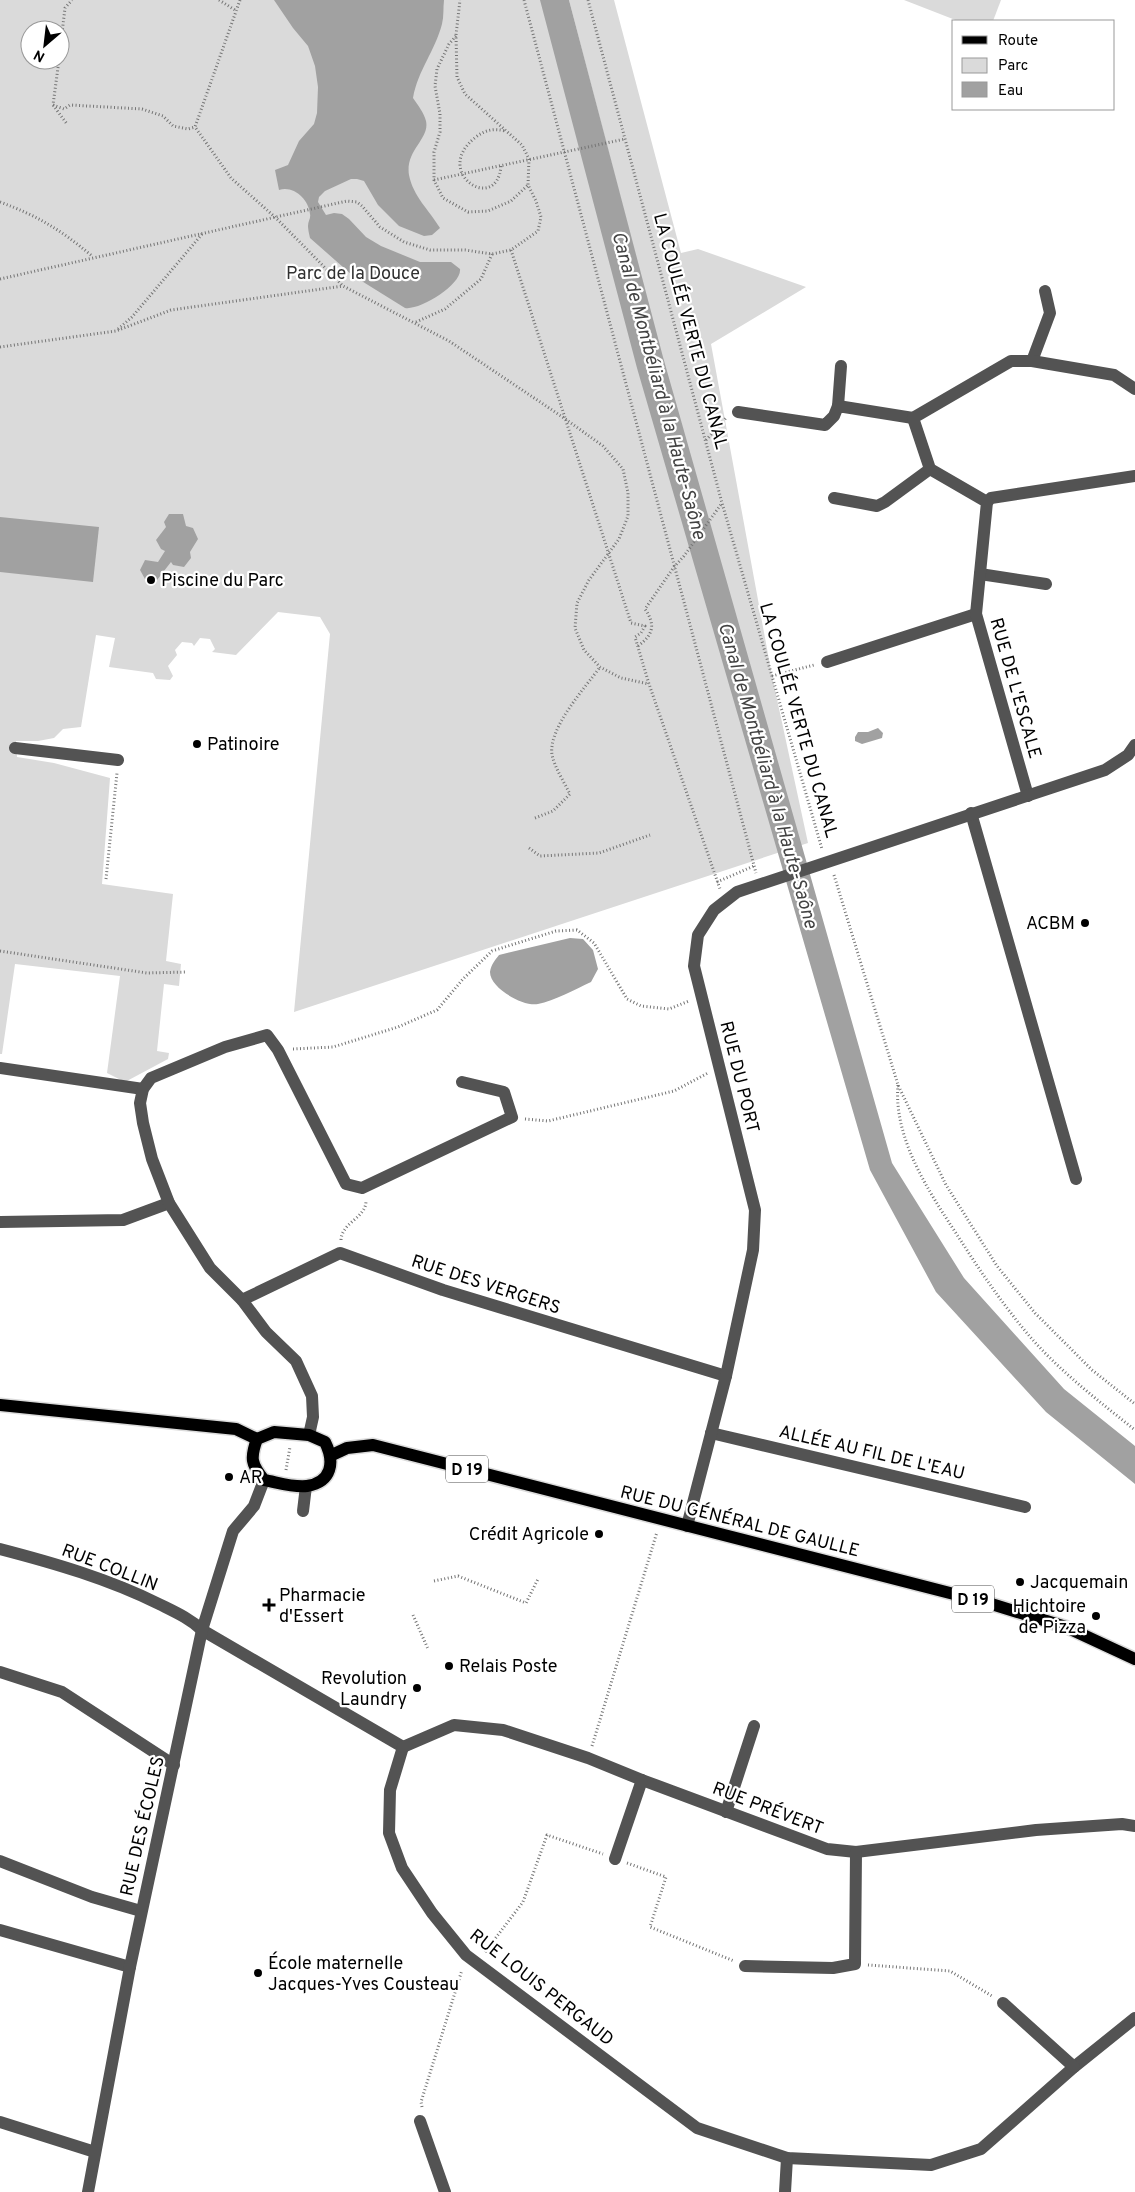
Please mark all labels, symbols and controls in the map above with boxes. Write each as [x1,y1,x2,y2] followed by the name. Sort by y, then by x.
[20,20,70,70] north arrow
[952,20,1115,110] legend
[998,32,1038,51] text: Route
[31,45,48,65] text: N
[998,57,1028,76] text: Parc
[998,82,1023,101] text: Eau
[647,210,734,452] street label: LA COULÉE VERTE DU CANAL
[605,229,711,542] water label: Canal de Montbéliard à la Haute-Saône
[286,263,420,286] park label: Parc de la Douce
[161,570,284,593] place label: Piscine du Parc
[145,574,157,586] marker: Piscine du Parc
[753,600,844,841] street label: LA COULÉE VERTE DU CANAL
[983,615,1046,762] street label: RUE DE L'ESCALE
[712,620,822,932] water label: Canal de Montbéliard à la Haute-Saône
[207,734,279,757] place label: Patinoire
[191,738,203,750] marker: Patinoire
[1026,913,1075,936] place label: ACBM
[1079,917,1091,929] marker: ACBM
[714,1019,764,1136] street label: RUE DU PORT
[408,1250,563,1320] street label: RUE DES VERGERS
[776,1419,967,1486] street label: ALLÉE AU FIL DE L'EAU
[446,1456,488,1482] road number: D 19
[239,1467,263,1490] place label: AR
[223,1471,235,1483] marker: AR
[618,1480,862,1563] street label: RUE DU GÉNÉRAL DE GAULLE
[469,1524,589,1547] place label: Crédit Agricole
[593,1528,605,1540] marker: Crédit Agricole
[58,1539,161,1597] street label: RUE COLLIN
[1030,1572,1128,1595] place label: Jacquemain
[1014,1576,1026,1588] marker: Jacquemain
[279,1585,366,1629] place label: Pharmacie d'Essert
[952,1586,994,1612] road number: D 19
[1012,1596,1086,1640] place label: Hichtoire de Pizza
[263,1599,275,1611] marker: Pharmacie d'Essert
[1090,1610,1102,1622] marker: Hichtoire de Pizza
[459,1656,557,1679] place label: Relais Poste
[443,1660,455,1672] marker: Relais Poste
[321,1668,407,1712] place label: Revolution Laundry
[411,1682,423,1694] marker: Revolution Laundry
[114,1754,171,1899] street label: RUE DES ÉCOLES
[709,1776,827,1841] street label: RUE PRÉVERT
[464,1925,618,2052] street label: RUE LOUIS PERGAUD
[268,1951,459,1997] place label: École maternelle Jacques-Yves Cousteau
[252,1967,264,1979] marker: École maternelle Jacques-Yves Cousteau

